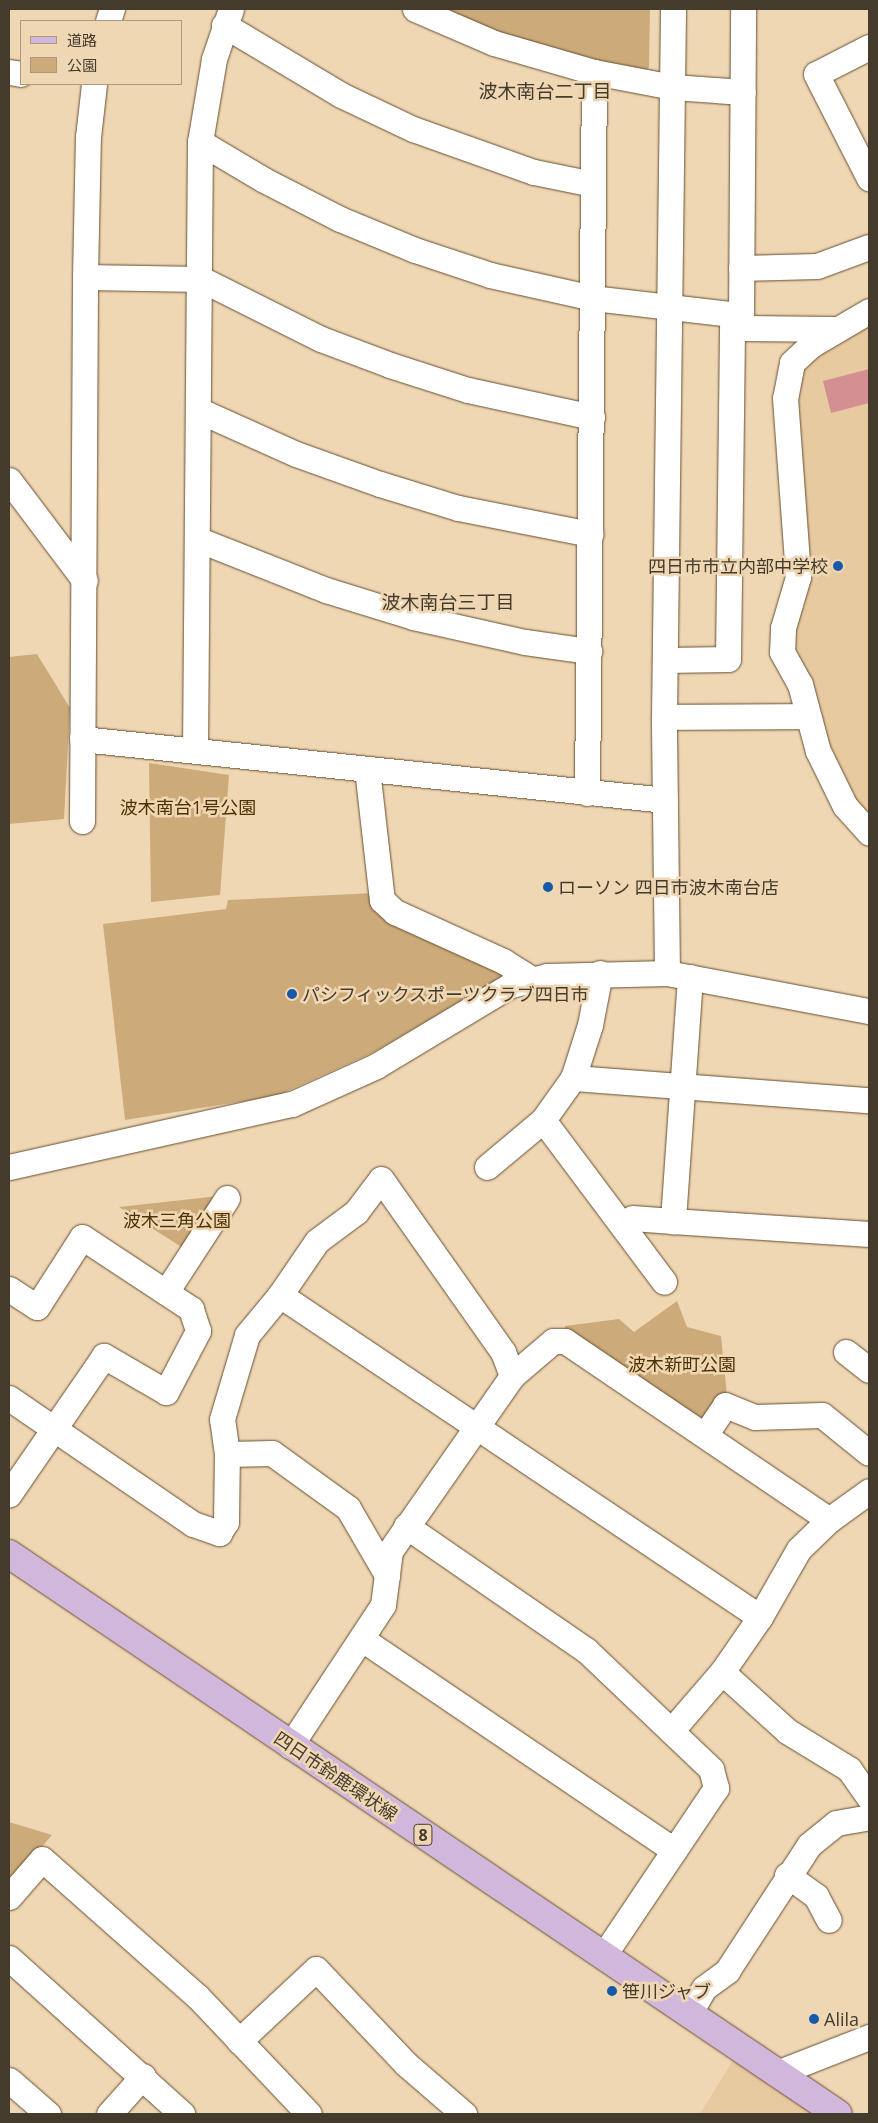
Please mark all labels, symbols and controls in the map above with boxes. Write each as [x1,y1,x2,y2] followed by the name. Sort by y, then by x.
[20,20,182,85] legend
[67,30,97,50] text: 道路
[67,55,97,75] text: 公園
[479,81,611,103] district label: 波木南台二丁目
[648,555,828,577] place label: 四日市市立内部中学校
[832,560,844,572] marker: 四日市市立内部中学校
[382,592,514,614] district label: 波木南台三丁目
[120,796,256,818] park label: 波木南台1号公園
[558,876,779,898] place label: ローソン 四日市波木南台店
[542,881,554,893] marker: ローソン 四日市波木南台店
[302,983,590,1005] place label: パシフィックスポーツクラブ四日市
[286,988,298,1000] marker: パシフィックスポーツクラブ四日市
[123,1209,231,1231] park label: 波木三角公園
[628,1353,736,1375] park label: 波木新町公園
[270,1727,402,1825] street label: 四日市鈴鹿環状線
[413,1822,433,1848] road number: 8
[622,1980,712,2002] place label: 笹川ジャブ
[606,1985,618,1997] marker: 笹川ジャブ
[824,2008,859,2030] place label: Alila
[808,2013,820,2025] marker: Alila

